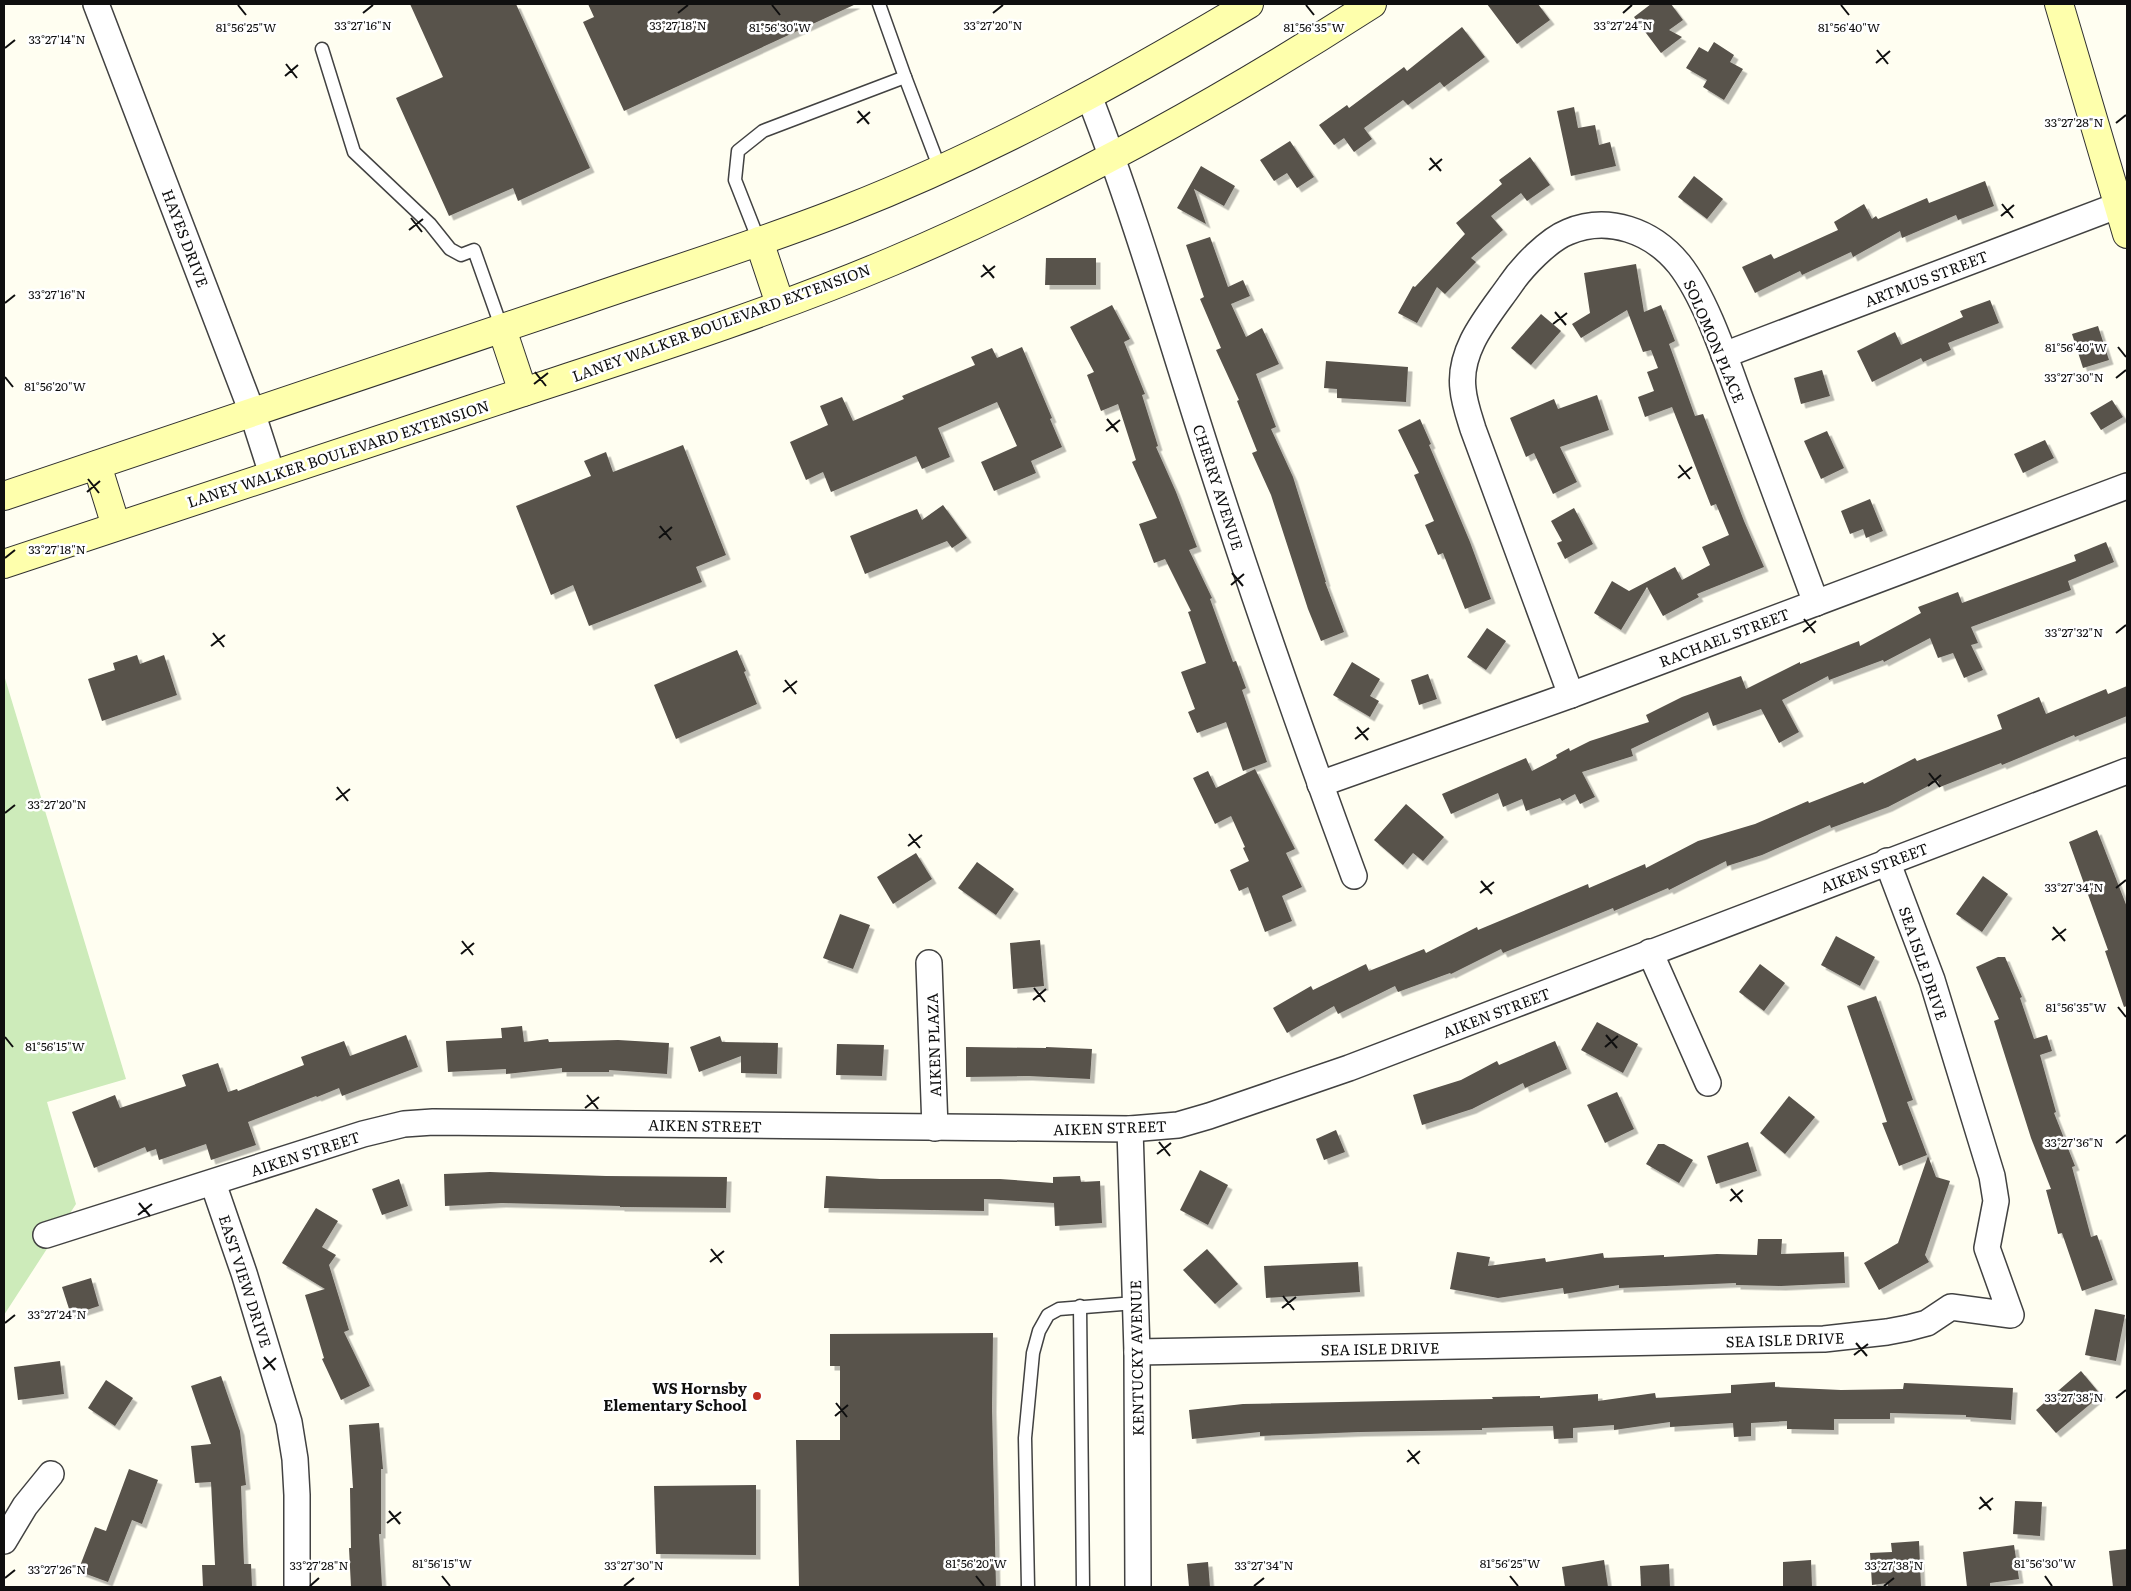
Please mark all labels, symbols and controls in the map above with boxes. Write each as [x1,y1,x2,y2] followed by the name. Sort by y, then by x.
[334,16,392,34] text: 33°27'16"N
[649,16,707,34] text: 33°27'18"N
[963,16,1023,34] text: 33°27'20"N
[1594,16,1652,34] text: 33°27'24"N
[216,18,276,36] text: 81°56'25"W
[749,18,811,36] text: 81°56'30"W
[1283,18,1345,36] text: 81°56'35"W
[1818,18,1880,36] text: 81°56'40"W
[28,30,86,48] text: 33°27'14"N
[2045,113,2103,131] text: 33°27'28"N
[157,186,215,290] street label: HAYES DRIVE
[1861,244,1991,312] street label: ARTMUS STREET
[568,257,874,387] street label: LANEY WALKER BOULEVARD EXTENSION
[1679,276,1751,406] street label: SOLOMON PLACE
[28,285,86,303] text: 33°27'16"N
[2045,338,2107,356] text: 81°56'40"W
[2044,368,2104,386] text: 33°27'30"N
[24,377,86,395] text: 81°56'20"W
[184,393,492,513] street label: LANEY WALKER BOULEVARD EXTENSION
[1188,421,1250,553] street label: CHERRY AVENUE
[28,540,86,558] text: 33°27'18"N
[1655,602,1793,672] street label: RACHAEL STREET
[2045,623,2103,641] text: 33°27'32"N
[27,795,87,813] text: 33°27'20"N
[1817,836,1931,898] street label: AIKEN STREET
[2044,878,2104,896] text: 33°27'34"N
[1894,903,1954,1023] street label: SEA ISLE DRIVE
[1439,981,1553,1043] street label: AIKEN STREET
[920,993,946,1097] street label: AIKEN PLAZA
[2045,998,2107,1016] text: 81°56'35"W
[25,1037,85,1055] text: 81°56'15"W
[648,1113,762,1137] street label: AIKEN STREET
[1053,1114,1167,1140] street label: AIKEN STREET
[247,1124,363,1182] street label: AIKEN STREET
[2044,1133,2104,1151] text: 33°27'36"N
[214,1212,278,1350] street label: EAST VIEW DRIVE
[1123,1280,1149,1436] street label: KENTUCKY AVENUE
[28,1305,86,1323] text: 33°27'24"N
[1725,1325,1845,1353] street label: SEA ISLE DRIVE
[1320,1335,1440,1361] street label: SEA ISLE DRIVE
[603,1376,748,1416] place label: WS Hornsby Elementary School
[2044,1388,2104,1406] text: 33°27'38"N
[751,1390,763,1402] marker: WS Hornsby Elementary School
[412,1554,472,1572] text: 81°56'15"W
[945,1554,1007,1572] text: 81°56'20"W
[1480,1554,1540,1572] text: 81°56'25"W
[2014,1554,2076,1572] text: 81°56'30"W
[290,1556,348,1574] text: 33°27'28"N
[604,1556,664,1574] text: 33°27'30"N
[1234,1556,1294,1574] text: 33°27'34"N
[1864,1556,1924,1574] text: 33°27'38"N
[28,1560,86,1578] text: 33°27'26"N

